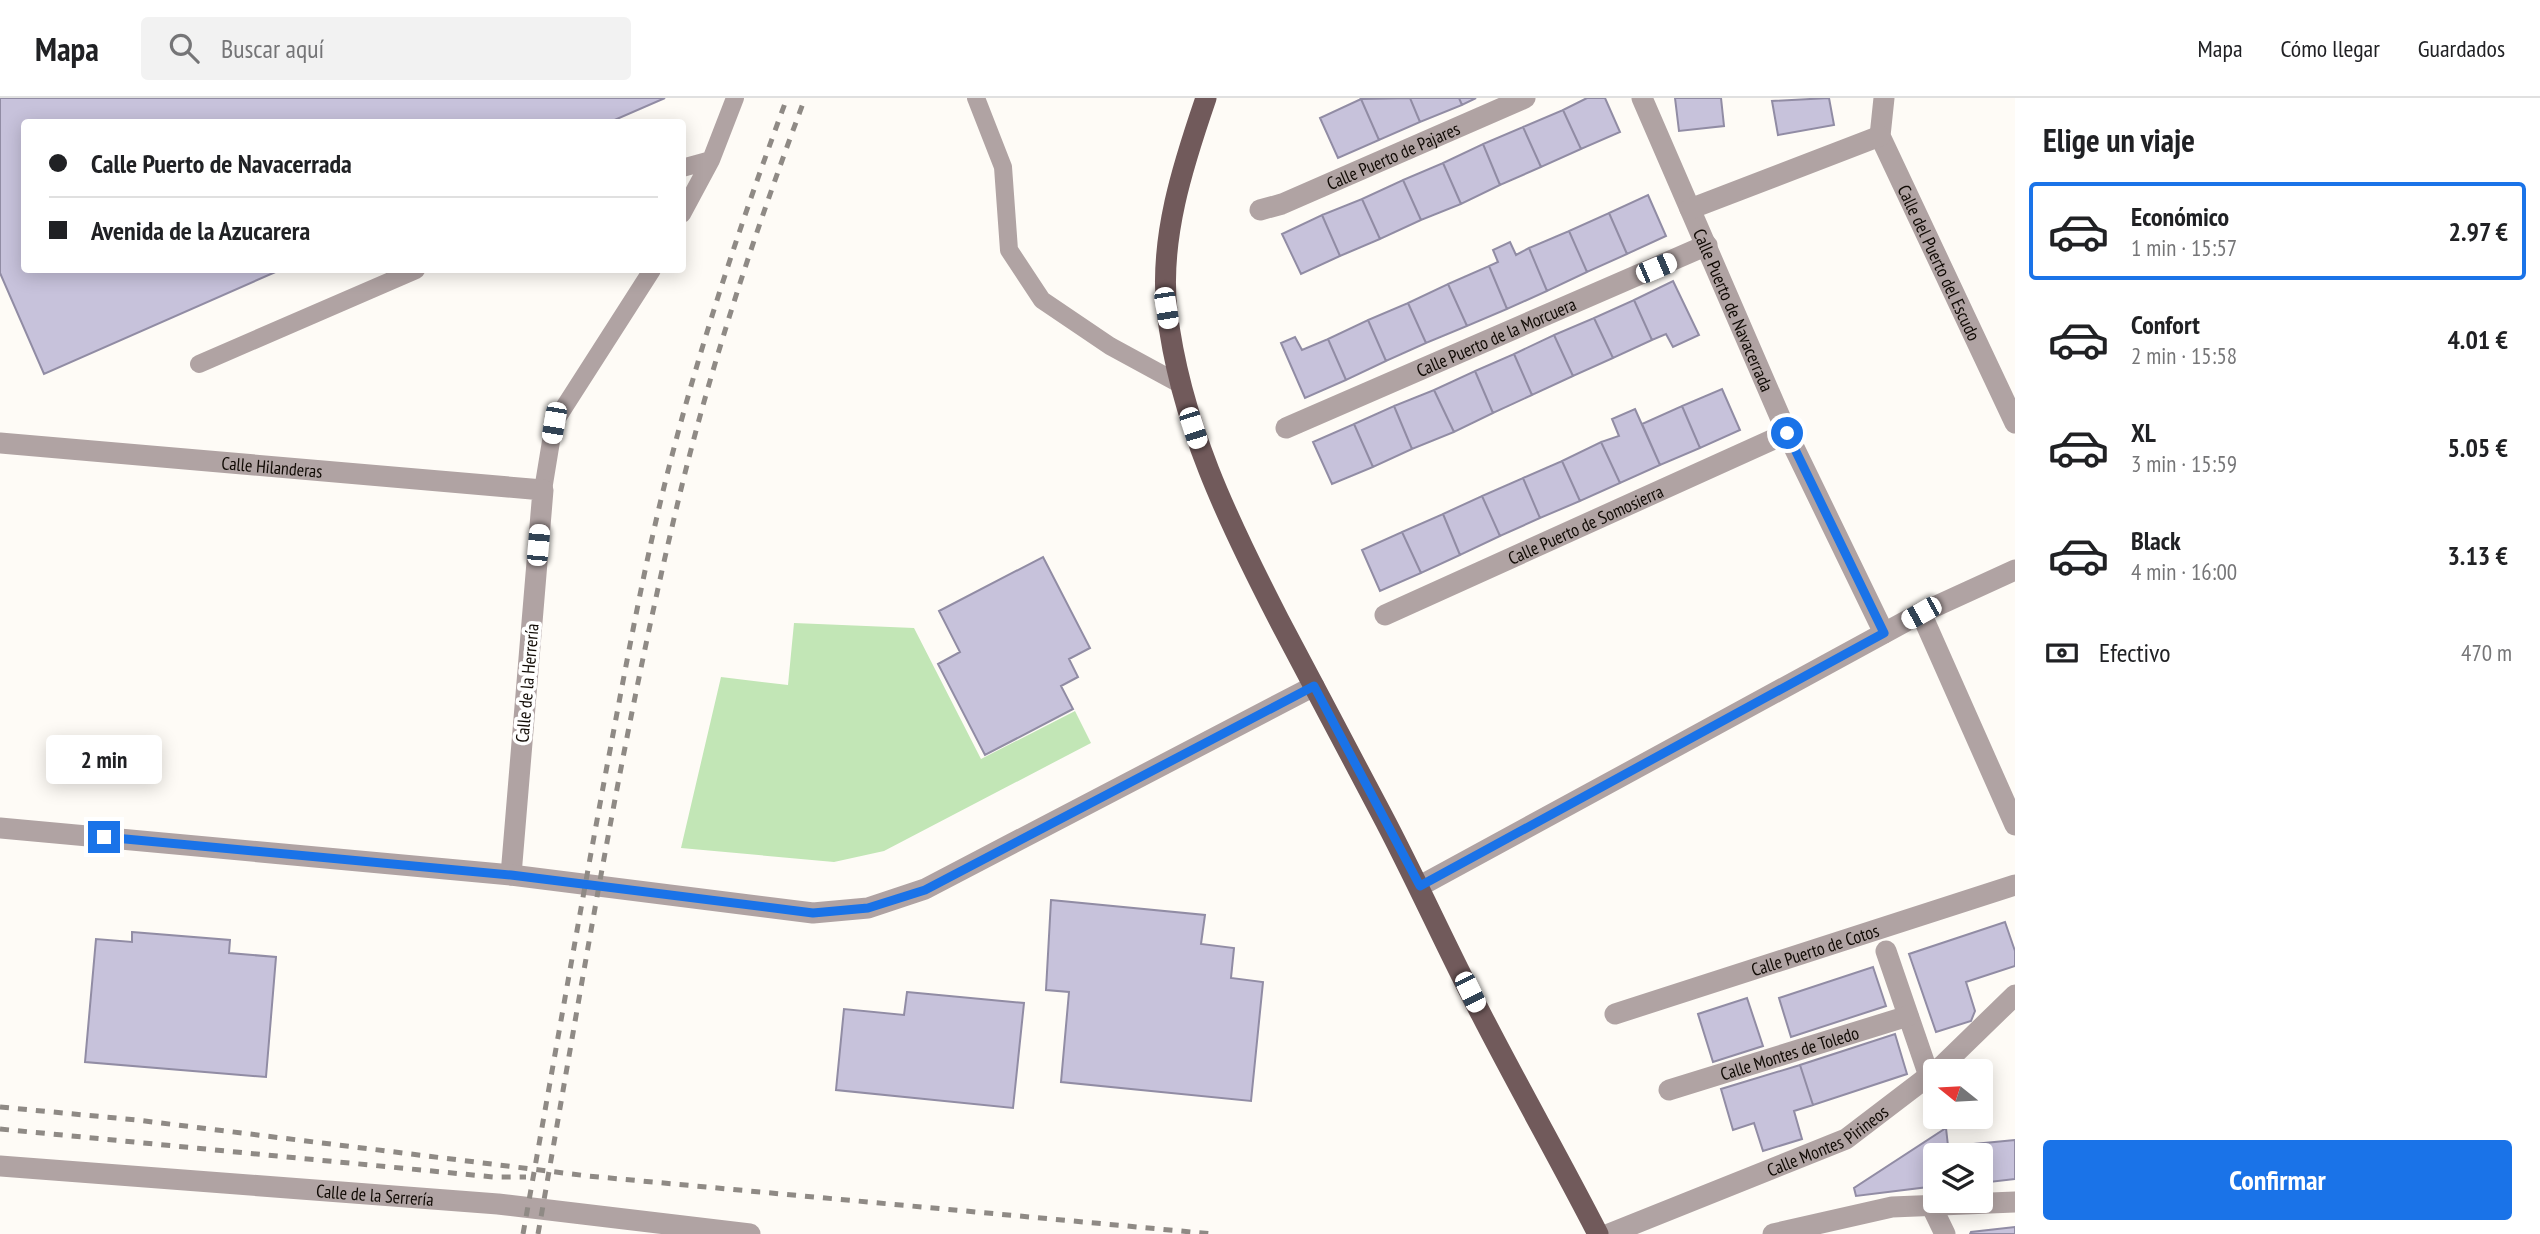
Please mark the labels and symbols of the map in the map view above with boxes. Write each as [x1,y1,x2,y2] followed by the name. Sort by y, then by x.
[1323,116,1463,195] street label: Calle Puerto de Pajares
[1893,181,1986,344] street label: Calle del Puerto del Escudo
[1688,225,1779,395] street label: Calle Puerto de Navacerrada
[1633,250,1680,286] car
[1153,286,1180,330] car
[1413,292,1579,382] street label: Calle Puerto de la Morcuera
[541,400,568,446] car
[1177,405,1210,451] car
[1771,417,1803,449] route start
[221,451,323,482] street label: Calle Hilanderas
[1504,479,1667,569] street label: Calle Puerto de Somosierra
[526,523,551,567] car
[1898,594,1945,632] car
[510,622,544,744] street label: Calle de la Herrería
[46,736,162,784] callout: 2 min
[88,821,120,853] route end
[1748,918,1882,981] street label: Calle Puerto de Cotos
[1452,969,1489,1015] car
[1717,1020,1862,1085] street label: Calle Montes de Toledo
[1923,1059,1993,1129] north arrow
[1763,1100,1893,1181] street label: Calle Montes Pirineos
[315,1179,434,1211] street label: Calle de la Serrería

